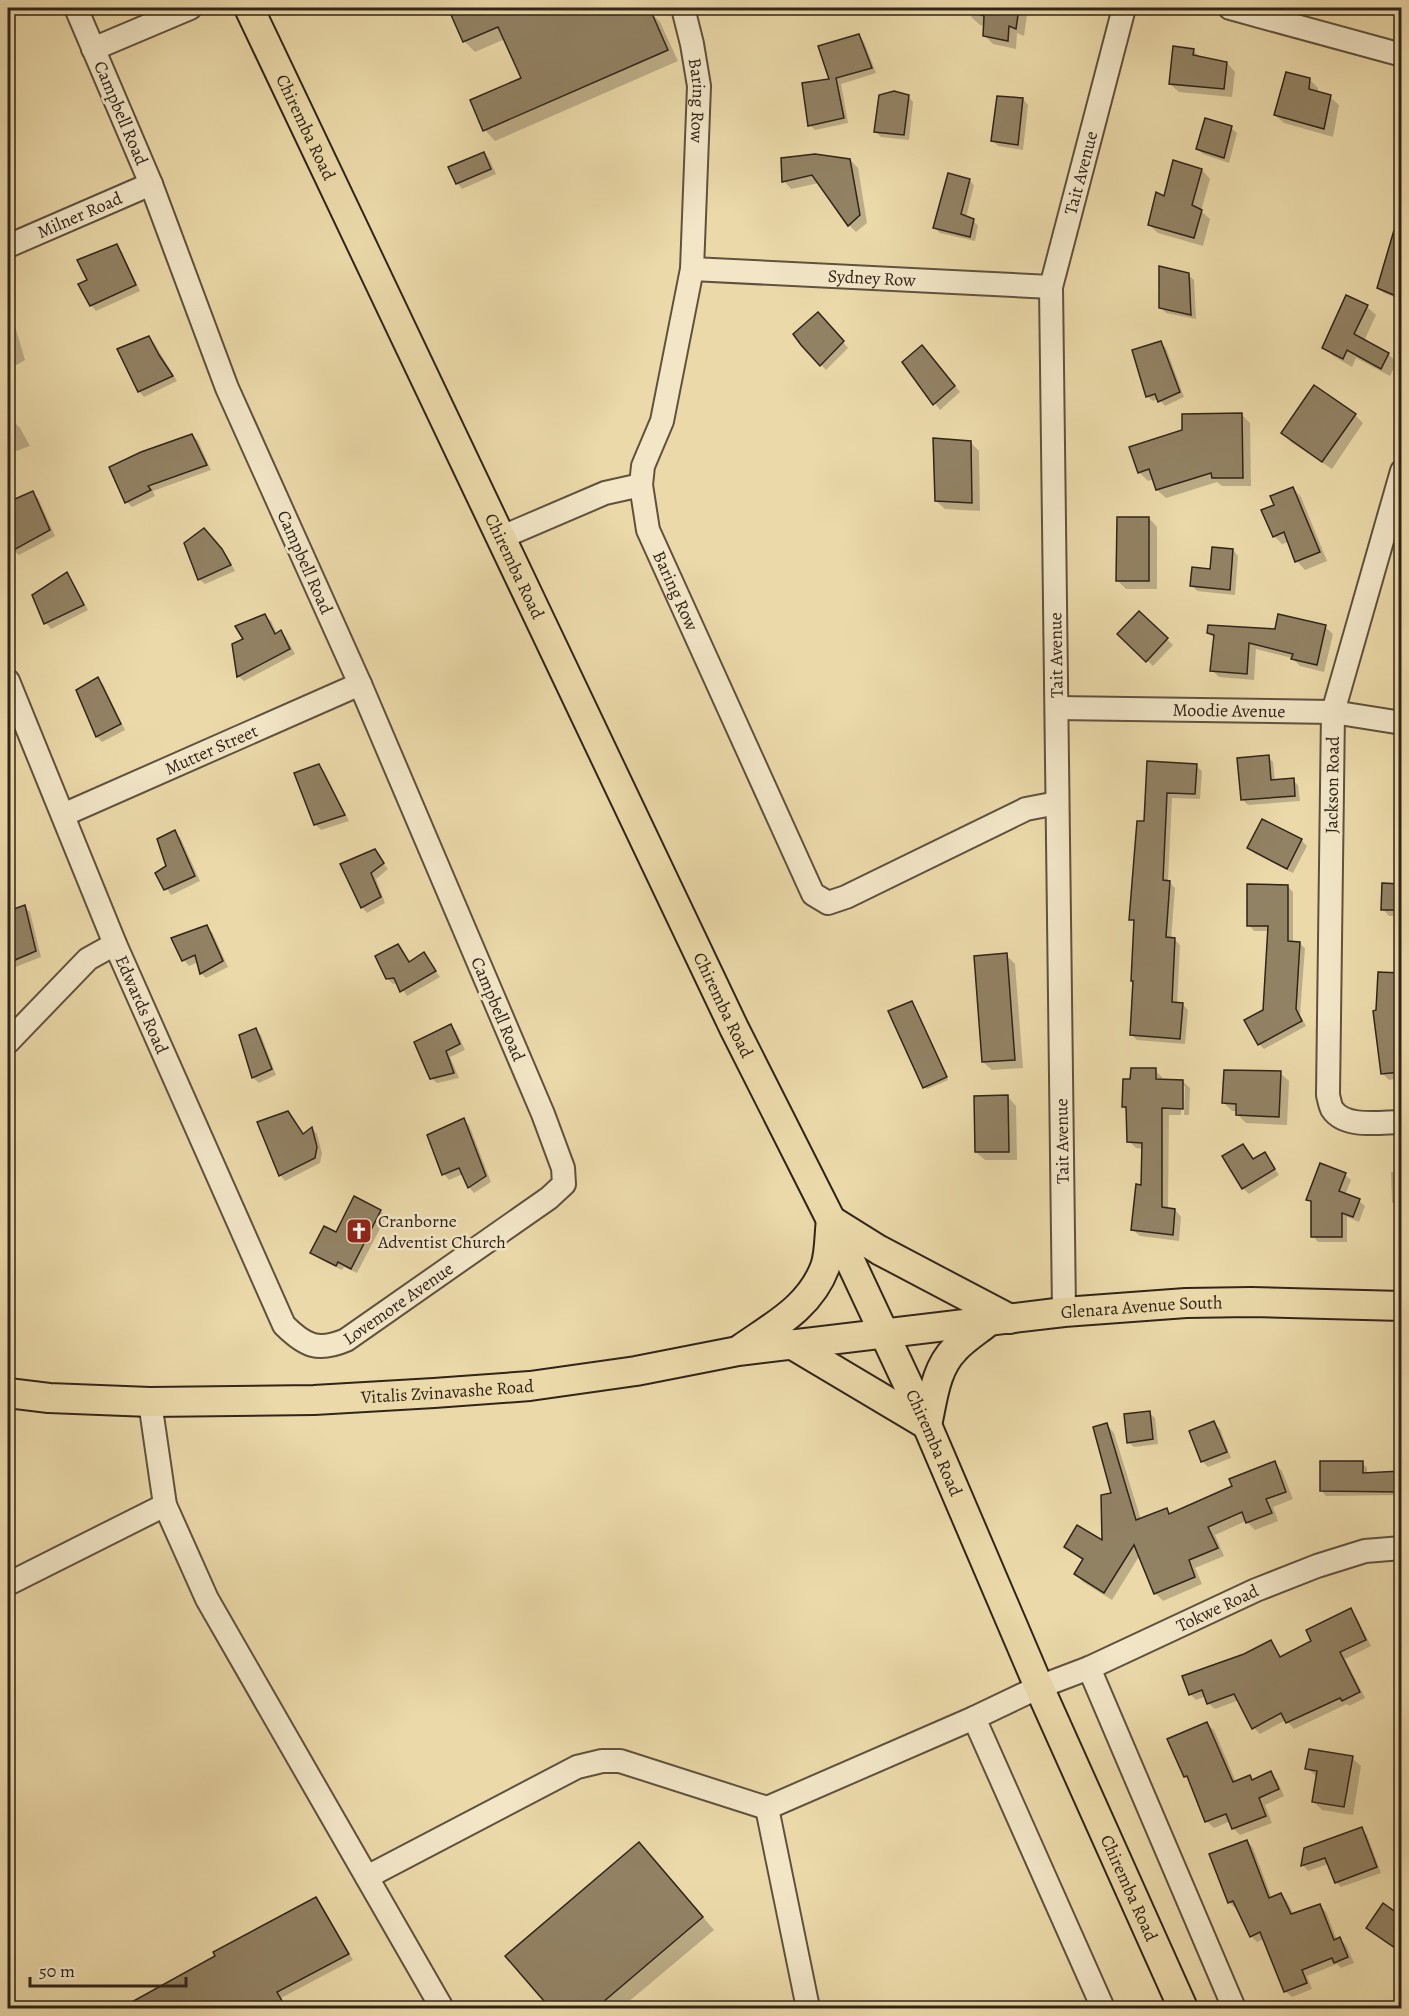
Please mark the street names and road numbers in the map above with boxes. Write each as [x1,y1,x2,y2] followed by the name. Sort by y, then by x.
[682,56,711,144] street label: Baring Row
[88,57,154,169] street label: Campbell Road
[270,70,341,184] street label: Chiremba Road
[1058,128,1103,217] street label: Tait Avenue
[33,186,126,244] street label: Milner Road
[827,264,917,292] street label: Sydney Row
[271,506,339,618] street label: Campbell Road
[479,509,550,623] street label: Chiremba Road
[647,547,704,635] street label: Baring Row
[1043,612,1069,698] street label: Tait Avenue
[1172,698,1286,723] street label: Moodie Avenue
[161,719,262,781] street label: Mutter Street
[1319,736,1345,834] street label: Jackson Road
[688,948,759,1062] street label: Chiremba Road
[109,951,174,1058] street label: Edwards Road
[465,953,531,1065] street label: Campbell Road
[1049,1098,1075,1184] street label: Tait Avenue
[338,1257,458,1351] street label: Lovemore Avenue
[1060,1290,1223,1324] street label: Glenara Avenue South
[359,1374,535,1409] street label: Vitalis Zvinavashe Road
[900,1385,968,1500] street label: Chiremba Road
[1172,1578,1263,1638] street label: Tokwe Road
[1095,1831,1164,1945] street label: Chiremba Road

